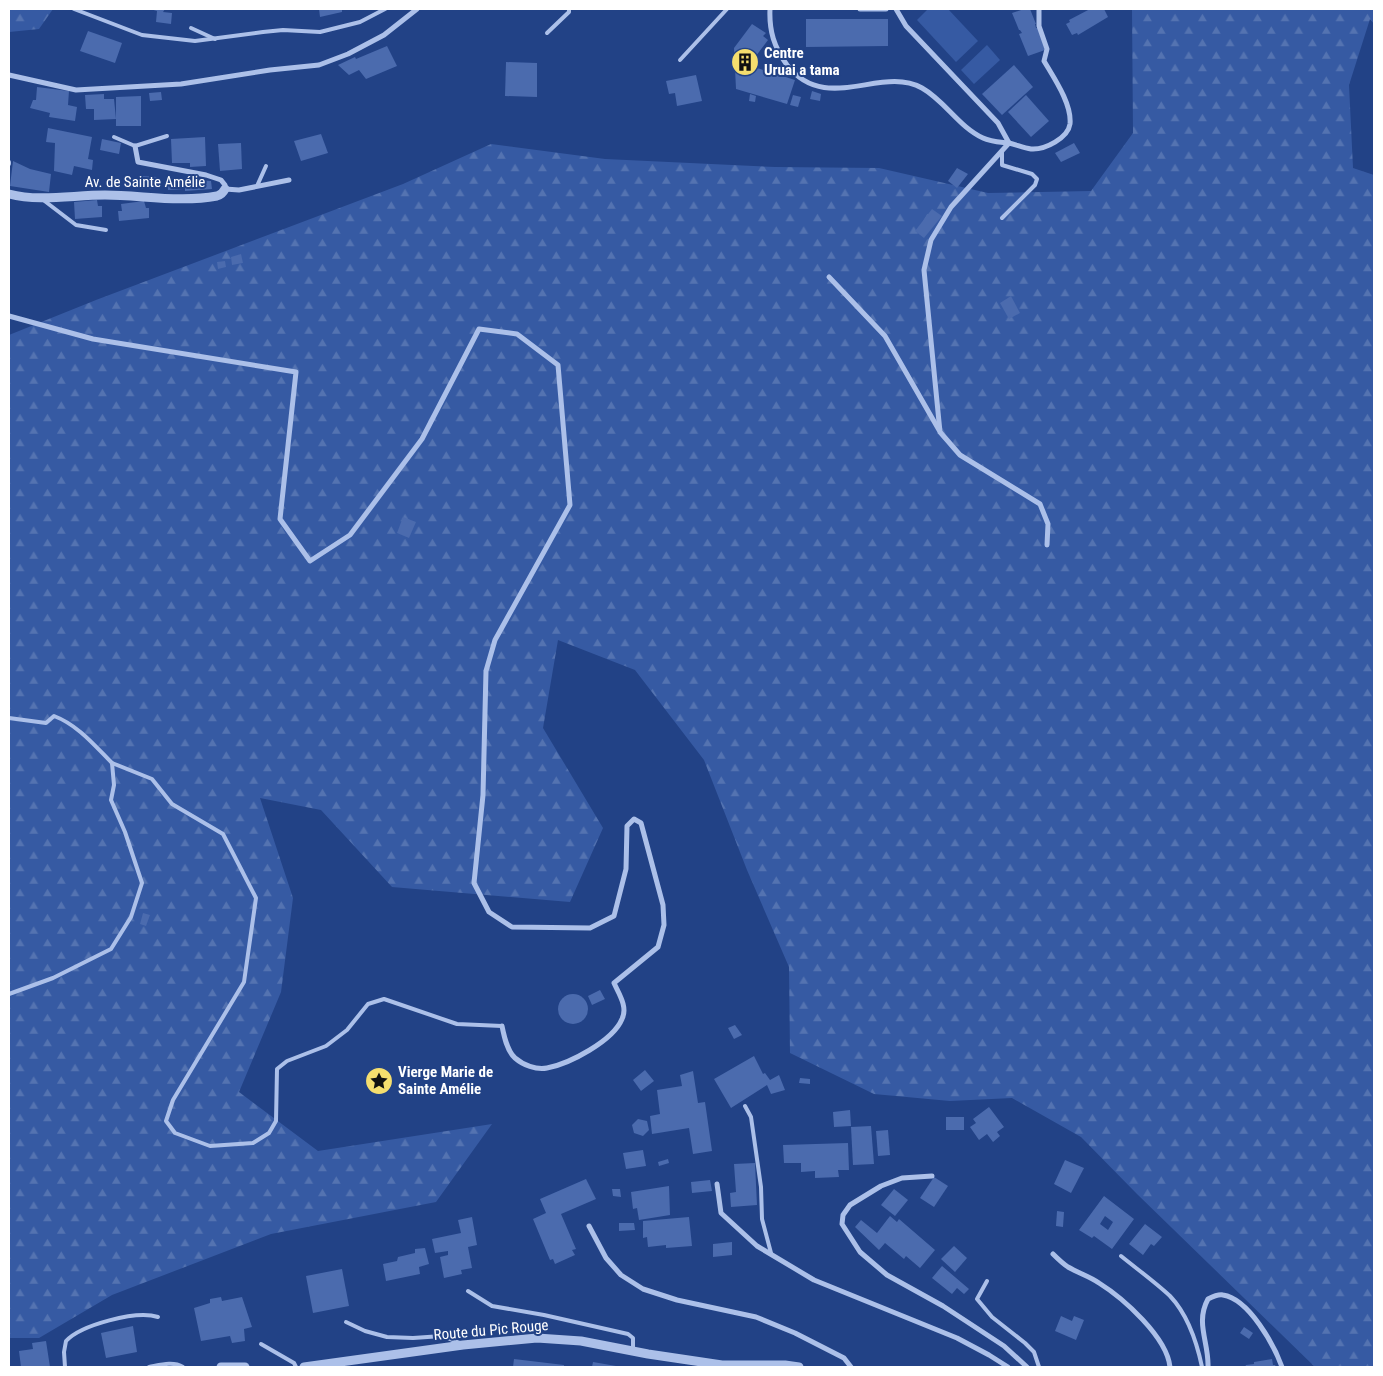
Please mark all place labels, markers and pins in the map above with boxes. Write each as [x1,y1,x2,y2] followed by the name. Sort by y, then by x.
[764,44,840,79] place label: Centre Uruai a tama
[730,47,760,77] building icon: Centre Uruai a tama
[398,1063,493,1098] place label: Vierge Marie de Sainte Amélie
[364,1066,394,1096] place icon: Vierge Marie de Sainte Amélie

